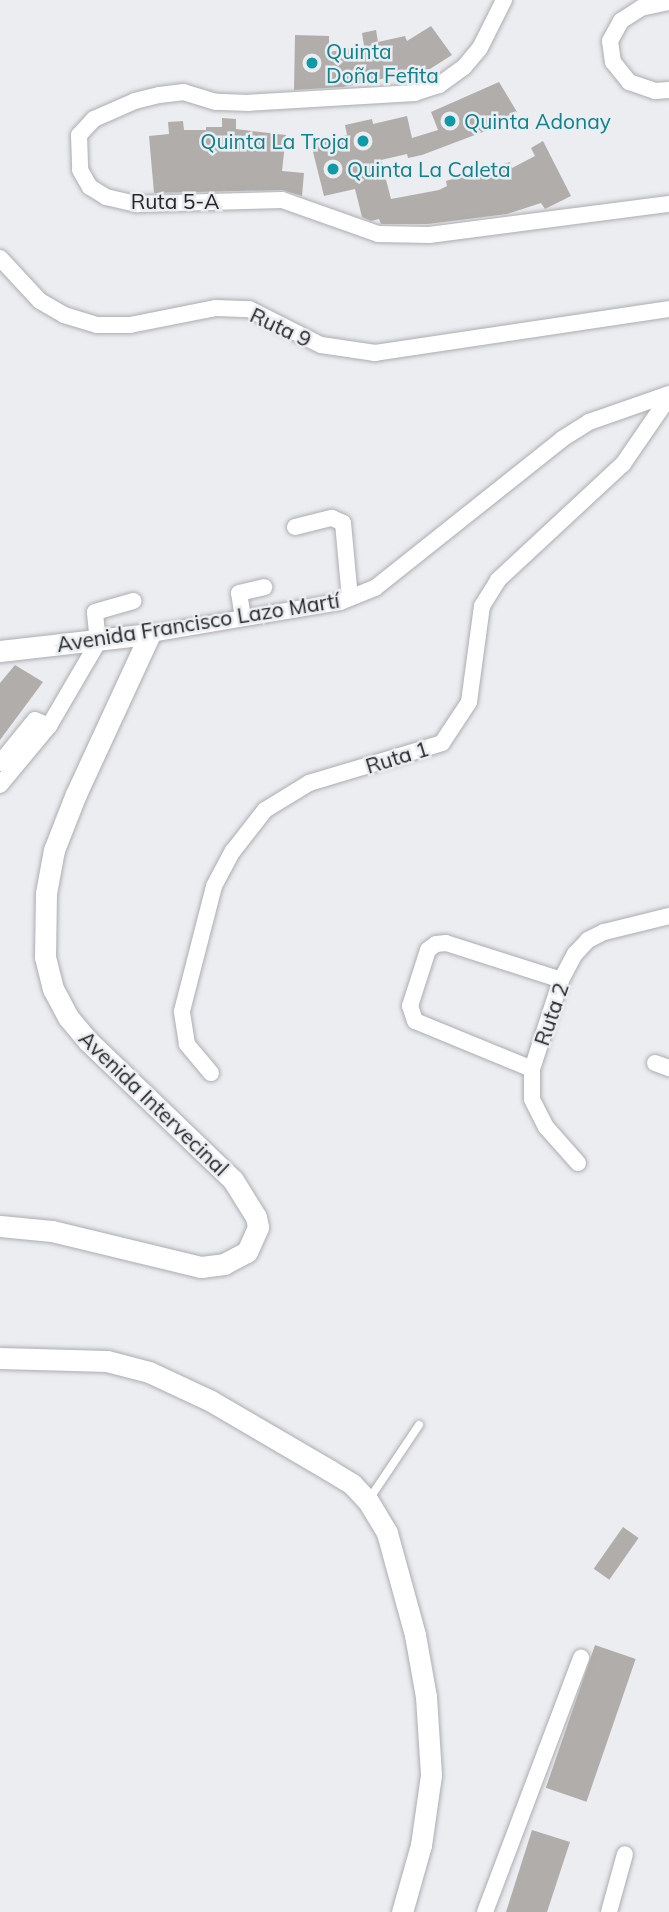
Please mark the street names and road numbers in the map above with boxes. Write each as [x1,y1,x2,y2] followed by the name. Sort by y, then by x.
[131,188,219,214] street label: Ruta 5-A
[246,302,316,352] street label: Ruta 9
[55,587,341,657] street label: Avenida Francisco Lazo Martí
[362,735,432,779] street label: Ruta 1
[529,979,573,1049] street label: Ruta 2
[74,1025,234,1181] street label: Avenida Intervecinal

